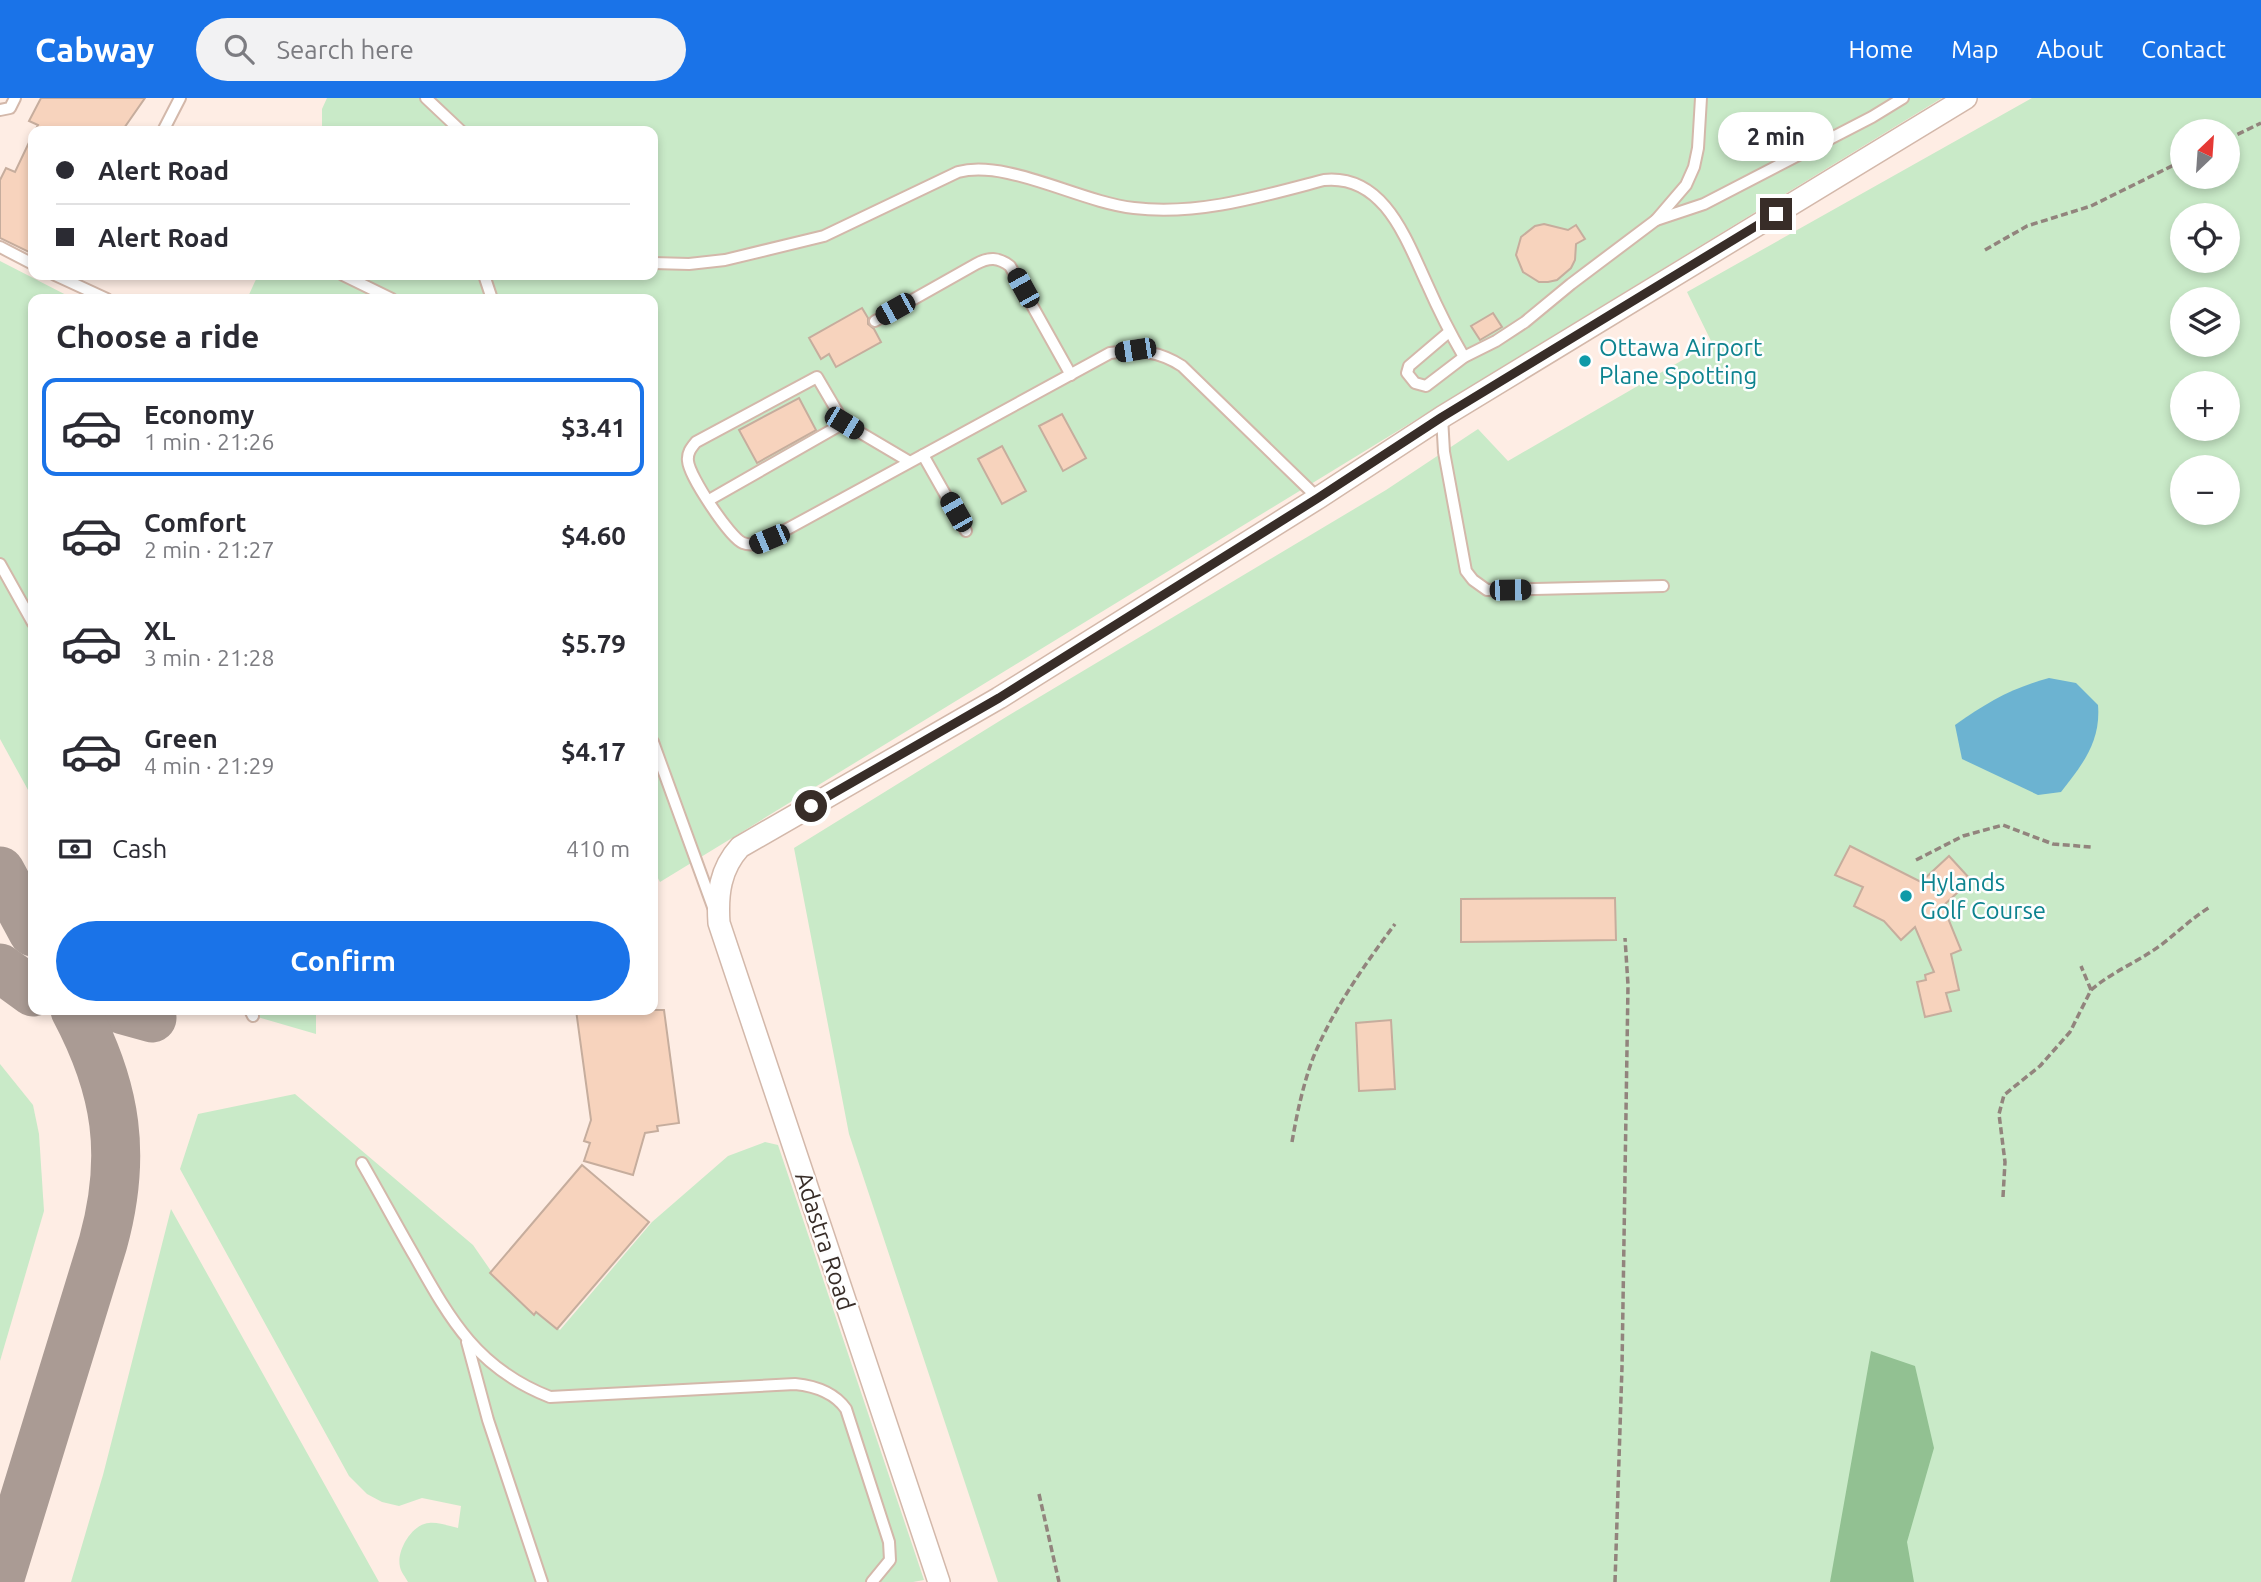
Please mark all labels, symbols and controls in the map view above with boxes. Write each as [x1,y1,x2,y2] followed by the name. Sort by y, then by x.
[196,18,686,81] search box
[220,30,258,68] icon: search
[35,31,154,68] text: Cabway
[276,35,414,64] text: Search here
[1848,36,1913,63] text: Home
[1951,36,1998,63] text: Map
[2036,36,2103,63] text: About
[2141,36,2226,63] text: Contact
[1718,113,1834,162] callout: 2 min
[2170,119,2240,189] north arrow
[2170,119,2240,525] map controls
[1747,124,1805,149] text: 2 min
[98,156,229,185] text: Alert Road
[1760,198,1792,230] route end
[2170,203,2240,273] button: locate
[98,223,229,252] text: Alert Road
[1004,265,1043,311] car
[2170,287,2240,357] button: layers
[872,290,919,328] car
[56,318,259,354] text: Choose a ride
[1599,334,1763,389] place label: Ottawa Airport Plane Spotting
[1113,336,1158,364] car
[1577,353,1593,369] marker: Ottawa Airport Plane Spotting
[2170,371,2240,441] button: +
[60,396,123,459] icon: car
[144,400,254,429] text: Economy
[821,403,868,443] car
[561,413,626,442] text: $3.41
[144,429,275,454] text: 1 min · 21:26
[2170,455,2240,525] button: −
[937,489,976,535] car
[60,504,123,567] icon: car
[144,508,247,537] text: Comfort
[561,521,626,550] text: $4.60
[746,521,793,557] car
[144,537,275,562] text: 2 min · 21:27
[1489,579,1532,601] car
[60,612,123,675] icon: car
[144,616,175,645] text: XL
[561,629,626,658] text: $5.79
[144,645,275,670] text: 3 min · 21:28
[60,720,123,783] icon: car
[144,724,218,753] text: Green
[561,737,626,766] text: $4.17
[144,753,275,778] text: 4 min · 21:29
[795,790,827,822] route start
[56,830,94,868] icon: cash
[112,834,167,863] text: Cash
[566,836,630,861] text: 410 m
[1920,869,2046,924] place label: Hylands Golf Course
[1898,888,1914,904] marker: Hylands Golf Course
[56,921,630,1001] button: Confirm
[790,1168,860,1314] street label: Adastra Road

